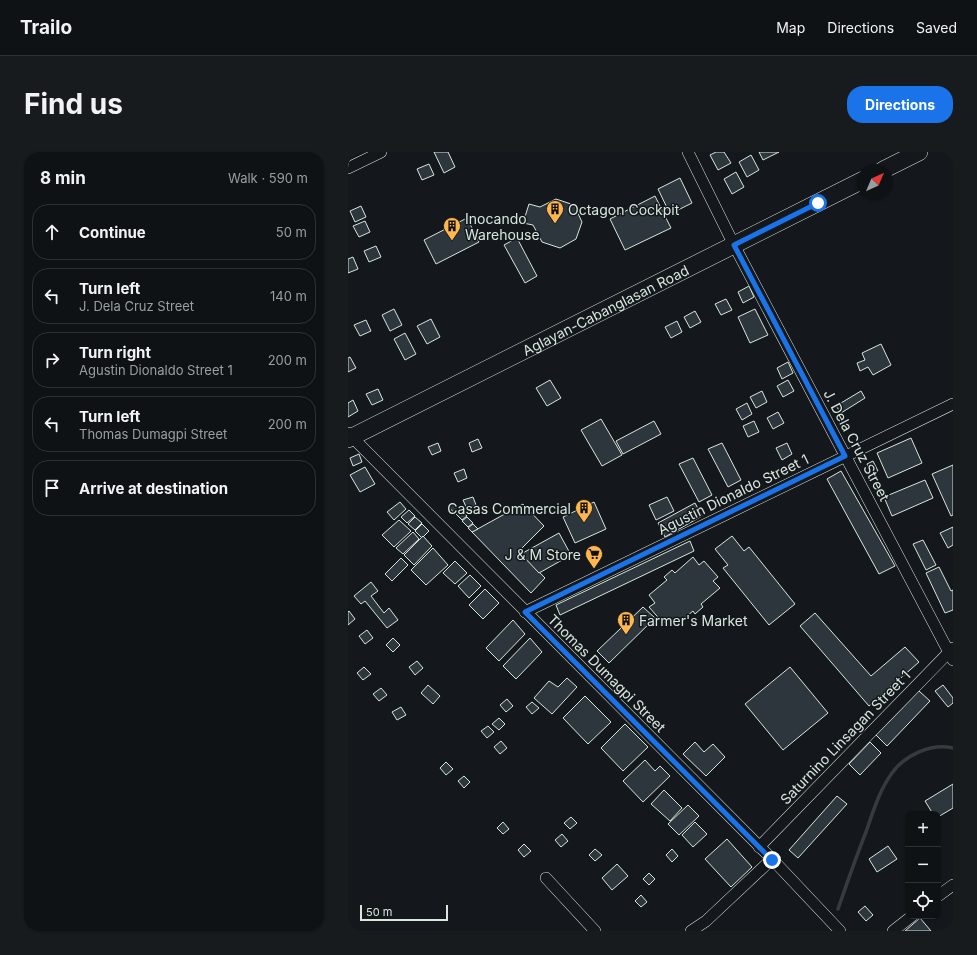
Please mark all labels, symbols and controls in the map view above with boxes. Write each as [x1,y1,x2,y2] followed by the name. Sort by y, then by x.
[20,16,72,39] text: Trailo
[776,19,805,36] text: Map
[827,19,894,36] text: Directions
[916,19,957,36] text: Saved
[847,86,953,123] button: Directions
[24,87,123,121] text: Find us
[857,164,893,200] north arrow
[40,168,86,188] text: 8 min
[228,170,308,186] text: Walk · 590 m
[809,194,827,212] route start
[545,199,565,224] building icon: Octagon Cockpit
[568,201,680,218] place label: Octagon Cockpit
[465,210,540,243] place label: Inocando Warehouse
[442,216,462,241] building icon: Inocando Warehouse
[41,221,63,243] icon: ahead
[79,223,146,242] text: Continue
[276,224,307,240] text: 50 m
[519,261,691,359] street label: Aglayan-Cabanglasan Road
[79,279,140,298] text: Turn left
[41,285,63,307] icon: left
[270,288,307,304] text: 140 m
[79,298,194,314] text: J. Dela Cruz Street
[79,343,151,362] text: Turn right
[41,349,63,371] icon: right
[268,352,307,368] text: 200 m
[79,362,233,378] text: Agustin Dionaldo Street 1
[820,386,894,504] street label: J. Dela Cruz Street
[79,407,140,426] text: Turn left
[41,413,63,435] icon: left
[268,416,307,432] text: 200 m
[79,426,227,442] text: Thomas Dumagpi Street
[655,450,811,538] street label: Agustin Dionaldo Street 1
[41,477,63,499] icon: arrive
[79,479,228,498] text: Arrive at destination
[574,498,594,523] building icon: Casas Commercial
[447,500,571,517] place label: Casas Commercial
[584,544,604,569] supermarket icon: J & M Store
[505,546,581,563] place label: J & M Store
[616,610,636,635] building icon: Farmer's Market
[545,611,670,736] street label: Thomas Dumagpi Street
[639,612,748,629] place label: Farmer's Market
[776,666,914,808] street label: Saturnino Linsagan Street 1
[905,811,941,919] map controls
[905,811,941,847] button: +
[905,847,941,883] button: −
[763,851,781,869] route end
[905,883,941,919] button: locate
[360,903,448,922] scale bar
[366,905,392,919] text: 50 m

